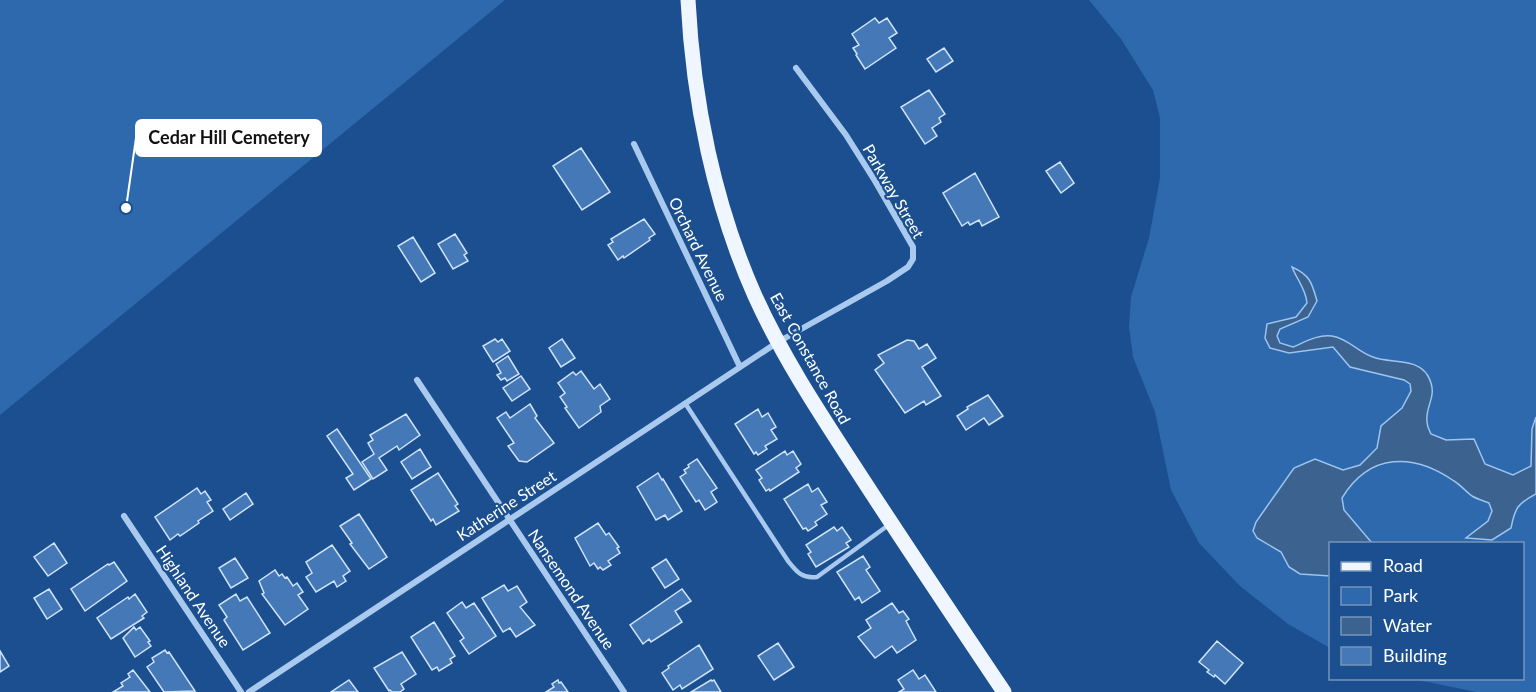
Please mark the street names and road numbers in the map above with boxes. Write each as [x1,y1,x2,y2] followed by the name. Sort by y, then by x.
[859,141,929,242] street label: Parkway Street
[666,194,732,304] street label: Orchard Avenue
[767,289,855,427] street label: East Constance Road
[453,466,560,544] street label: Katherine Street
[525,525,619,653] street label: Nansemond Avenue
[153,541,235,651] street label: Highland Avenue

